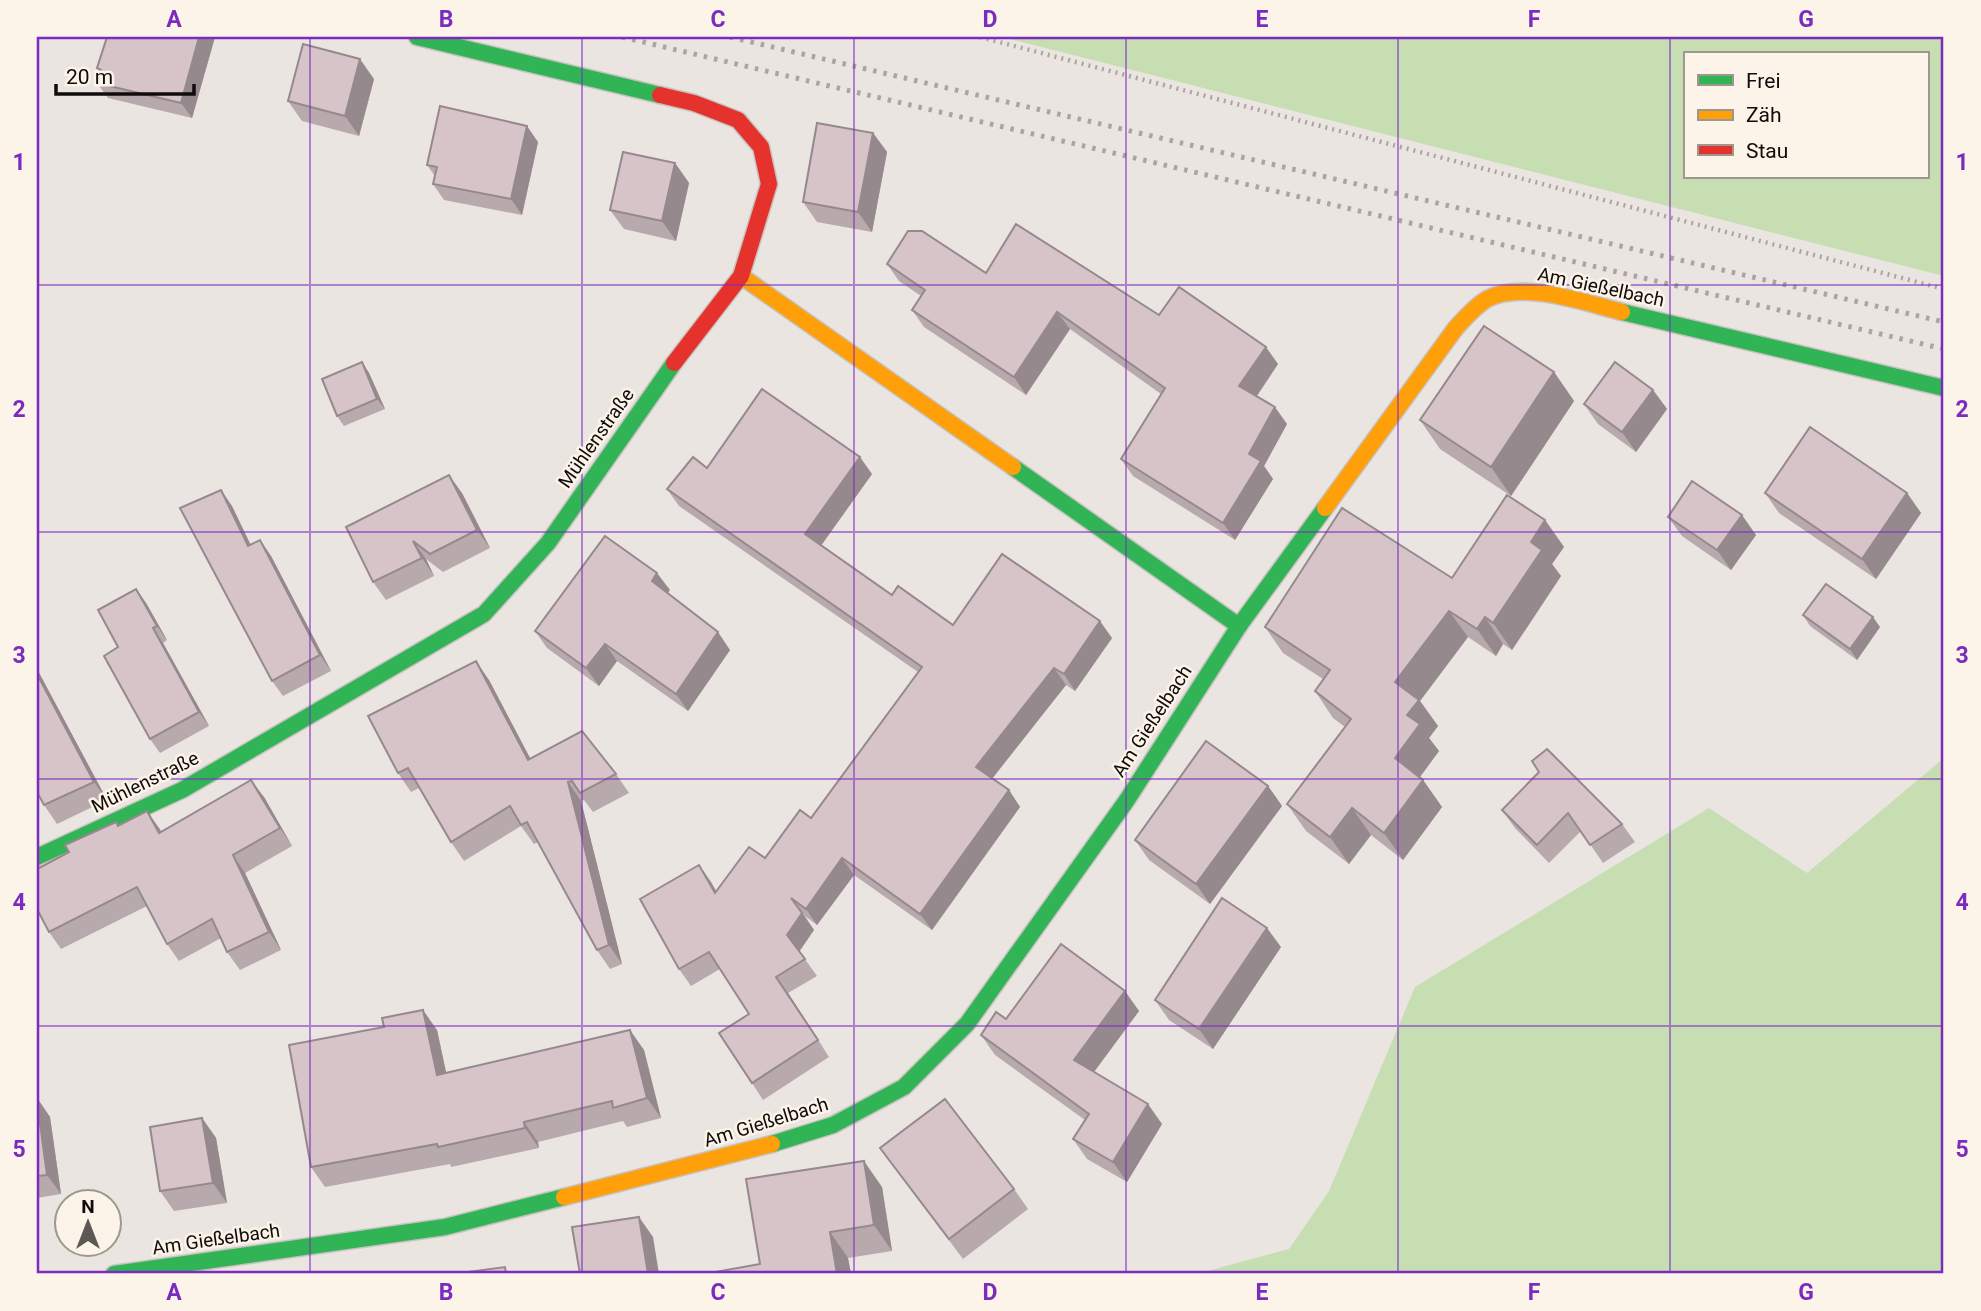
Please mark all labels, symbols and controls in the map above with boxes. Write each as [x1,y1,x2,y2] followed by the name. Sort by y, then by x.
[166,6,182,33] text: A
[439,6,453,33] text: B
[710,6,726,33] text: C
[983,6,997,33] text: D
[1256,6,1269,33] text: E
[1528,6,1541,33] text: F
[1798,6,1814,33] text: G
[56,52,194,96] scale bar
[1684,52,1928,178] legend
[66,65,113,89] text: 20 m
[1746,69,1781,93] text: Frei
[1746,103,1782,127] text: Zäh
[1746,139,1788,163] text: Stau
[12,149,26,176] text: 1
[1955,149,1969,176] text: 1
[1536,262,1666,312] street label: Am Gießelbach
[553,384,639,492] street label: Mühlenstraße
[12,396,26,423] text: 2
[1955,396,1969,423] text: 2
[12,642,26,669] text: 3
[1955,642,1969,669] text: 3
[1107,661,1197,781] street label: Am Gießelbach
[88,746,202,818] street label: Mühlenstraße
[12,889,26,916] text: 4
[1955,889,1969,916] text: 4
[701,1092,831,1152] street label: Am Gießelbach
[12,1136,26,1163] text: 5
[1955,1136,1969,1163] text: 5
[52,1188,122,1258] north arrow
[81,1195,95,1218] text: N
[151,1219,281,1259] street label: Am Gießelbach
[166,1279,182,1306] text: A
[439,1279,453,1306] text: B
[710,1279,726,1306] text: C
[983,1279,997,1306] text: D
[1256,1279,1269,1306] text: E
[1528,1279,1541,1306] text: F
[1798,1279,1814,1306] text: G

